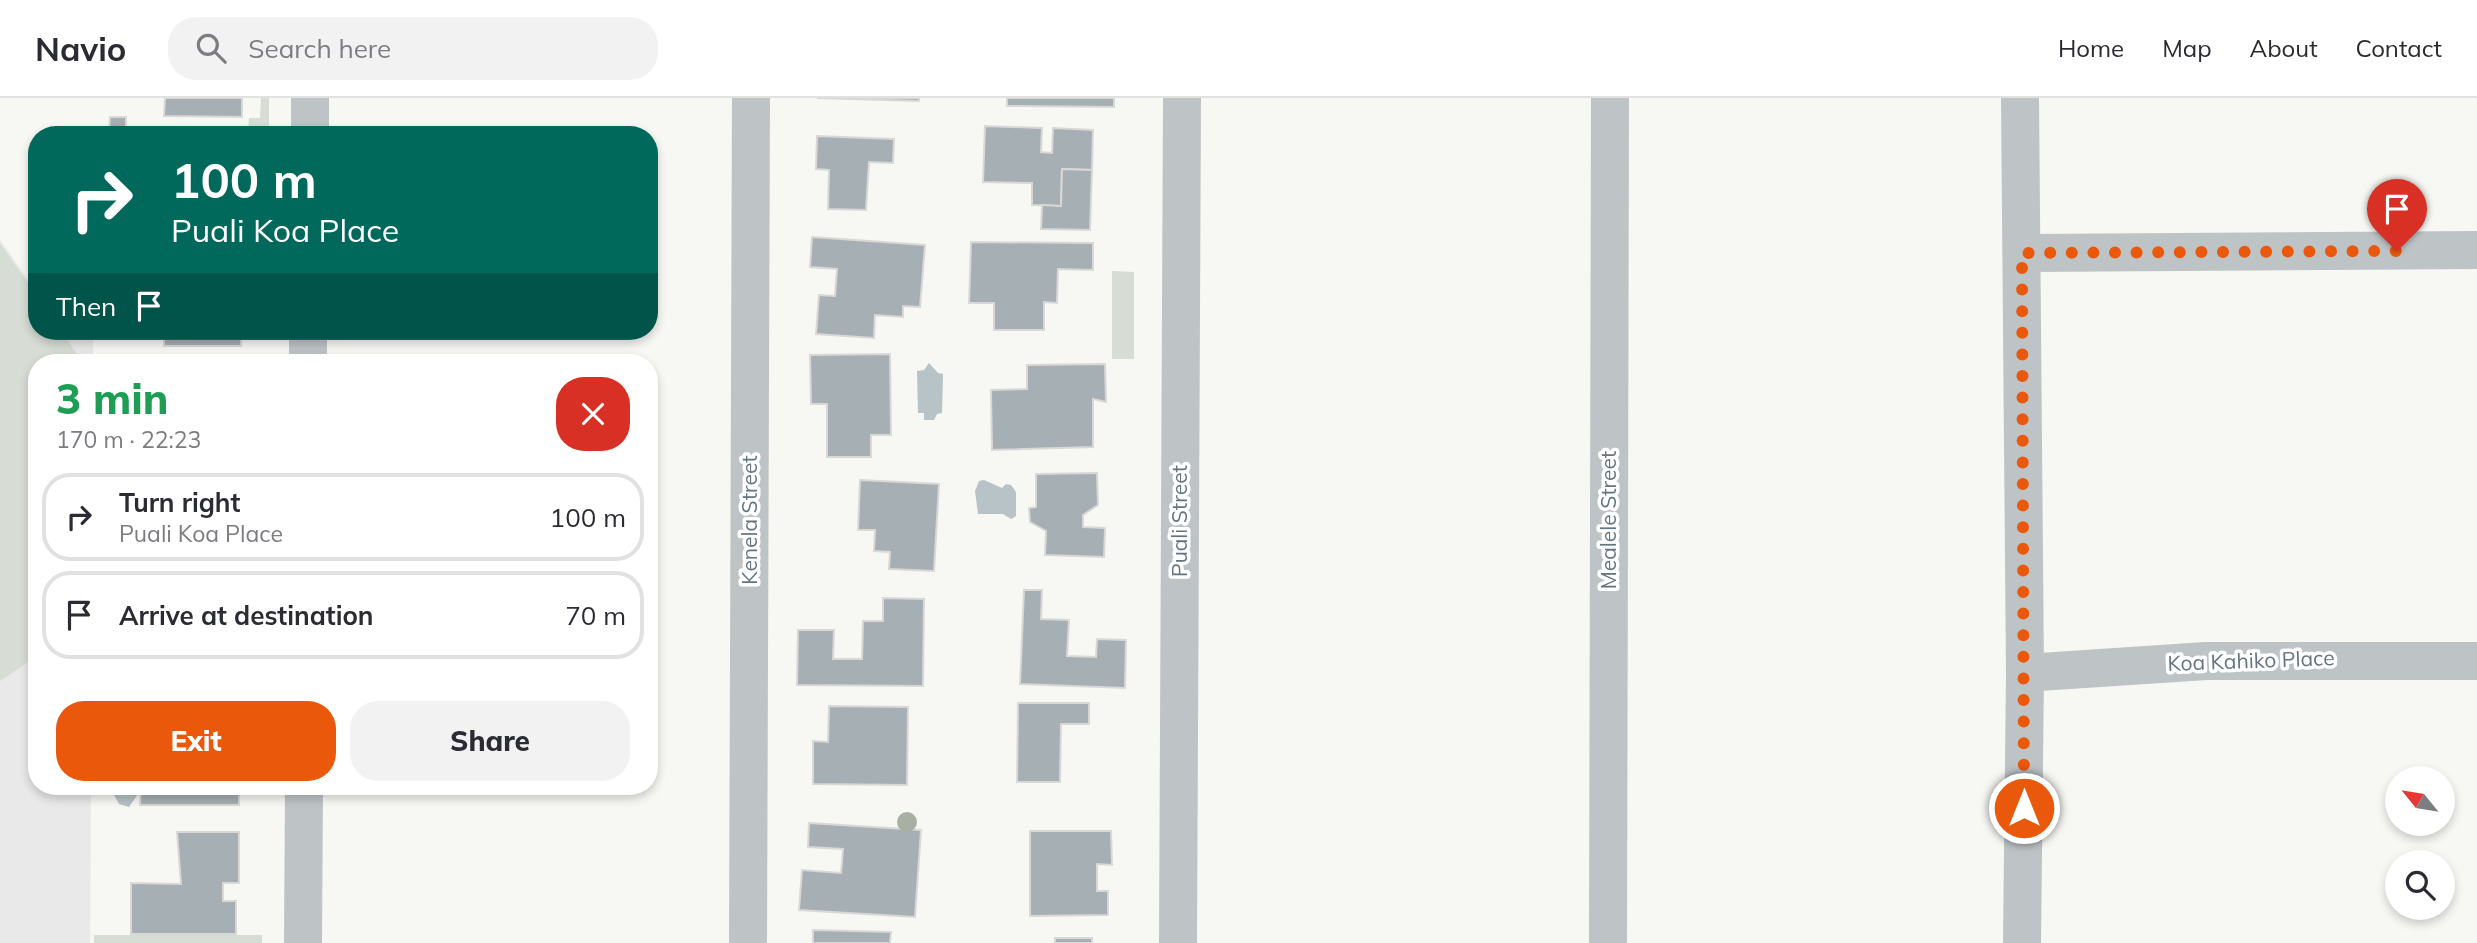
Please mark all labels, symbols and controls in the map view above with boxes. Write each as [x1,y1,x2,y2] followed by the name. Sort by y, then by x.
[168,17,658,80] search box
[35,28,126,69] text: Navio
[192,29,230,67] icon: search
[248,32,391,65] text: Search here
[2058,33,2124,63] text: Home
[2162,33,2212,63] text: Map
[2250,33,2318,63] text: About
[2356,33,2442,63] text: Contact
[171,149,317,210] text: 100 m
[56,154,147,245] icon: right
[2367,179,2427,251] pin
[2378,190,2416,228] icon: arrive
[171,210,399,250] text: Puali Koa Place
[130,287,168,325] icon: arrive
[56,290,116,323] text: Then
[56,372,169,425] text: 3 min
[556,377,630,451] button: close
[56,425,201,454] text: 170 m · 22:23
[1595,451,1621,589] street label: Mealele Street
[736,455,762,585] street label: Kenela Street
[1166,465,1192,577] street label: Puali Street
[119,486,240,519] text: Turn right
[60,498,98,536] icon: right
[550,501,626,534] text: 100 m
[119,519,283,548] text: Puali Koa Place
[60,596,98,634] icon: arrive
[119,599,374,632] text: Arrive at destination
[565,599,626,632] text: 70 m
[2167,644,2335,676] street label: Koa Kahiko Place
[56,701,336,781] button: Exit
[350,701,630,781] button: Share
[2385,766,2455,836] north arrow
[2385,766,2455,920] map controls
[1987,771,2061,845] position arrow
[2385,850,2455,920] button: search

